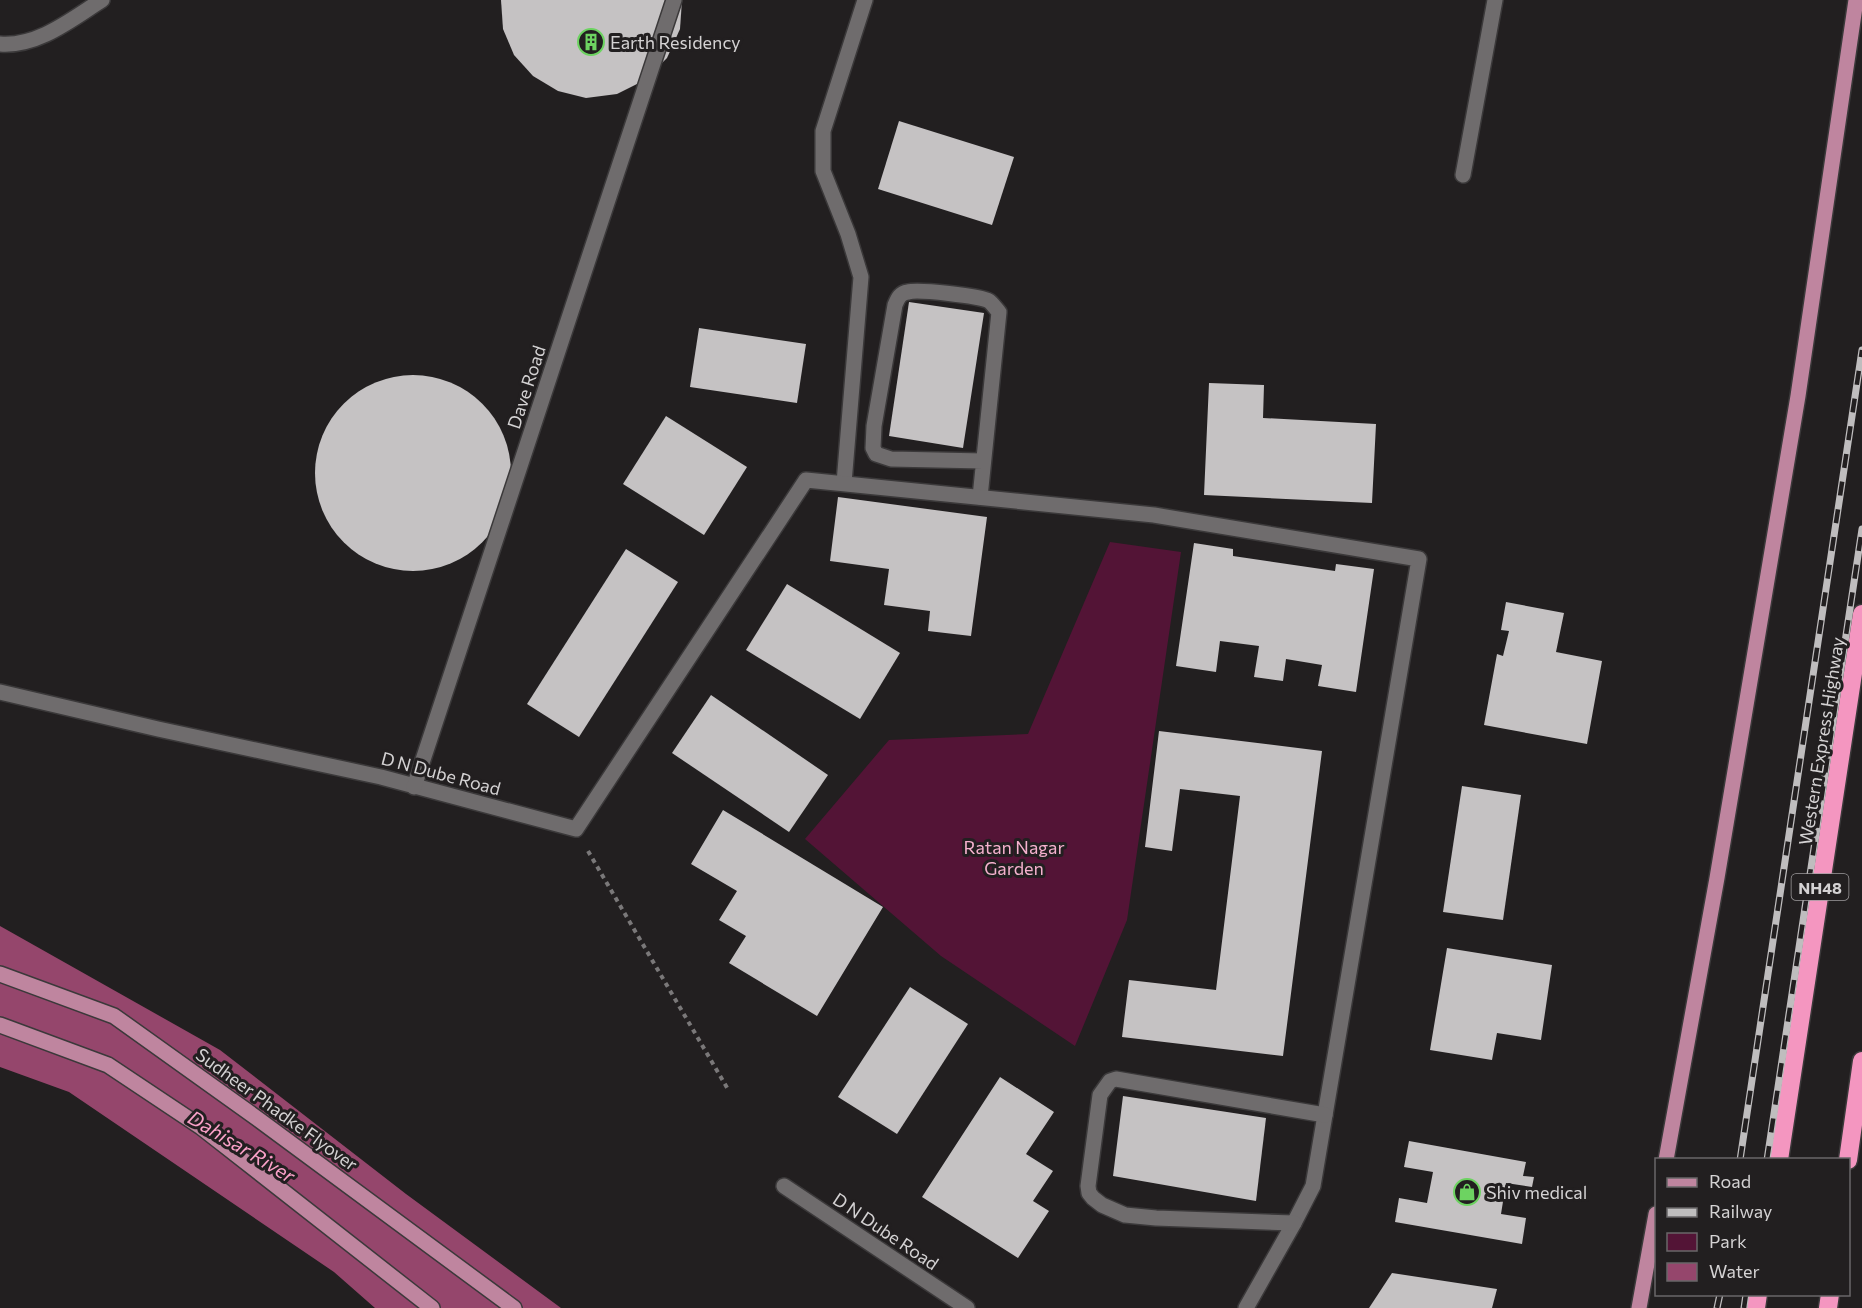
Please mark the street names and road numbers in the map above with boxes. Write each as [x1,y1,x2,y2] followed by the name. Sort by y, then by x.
[502,343,550,431] street label: Dave Road
[1794,635,1848,847] street label: Western Express Highway
[379,746,503,800] street label: D N Dube Road
[1792,874,1848,900] road number: NH48
[192,1043,362,1175] street label: Sudheer Phadke Flyover
[829,1188,943,1274] street label: D N Dube Road

